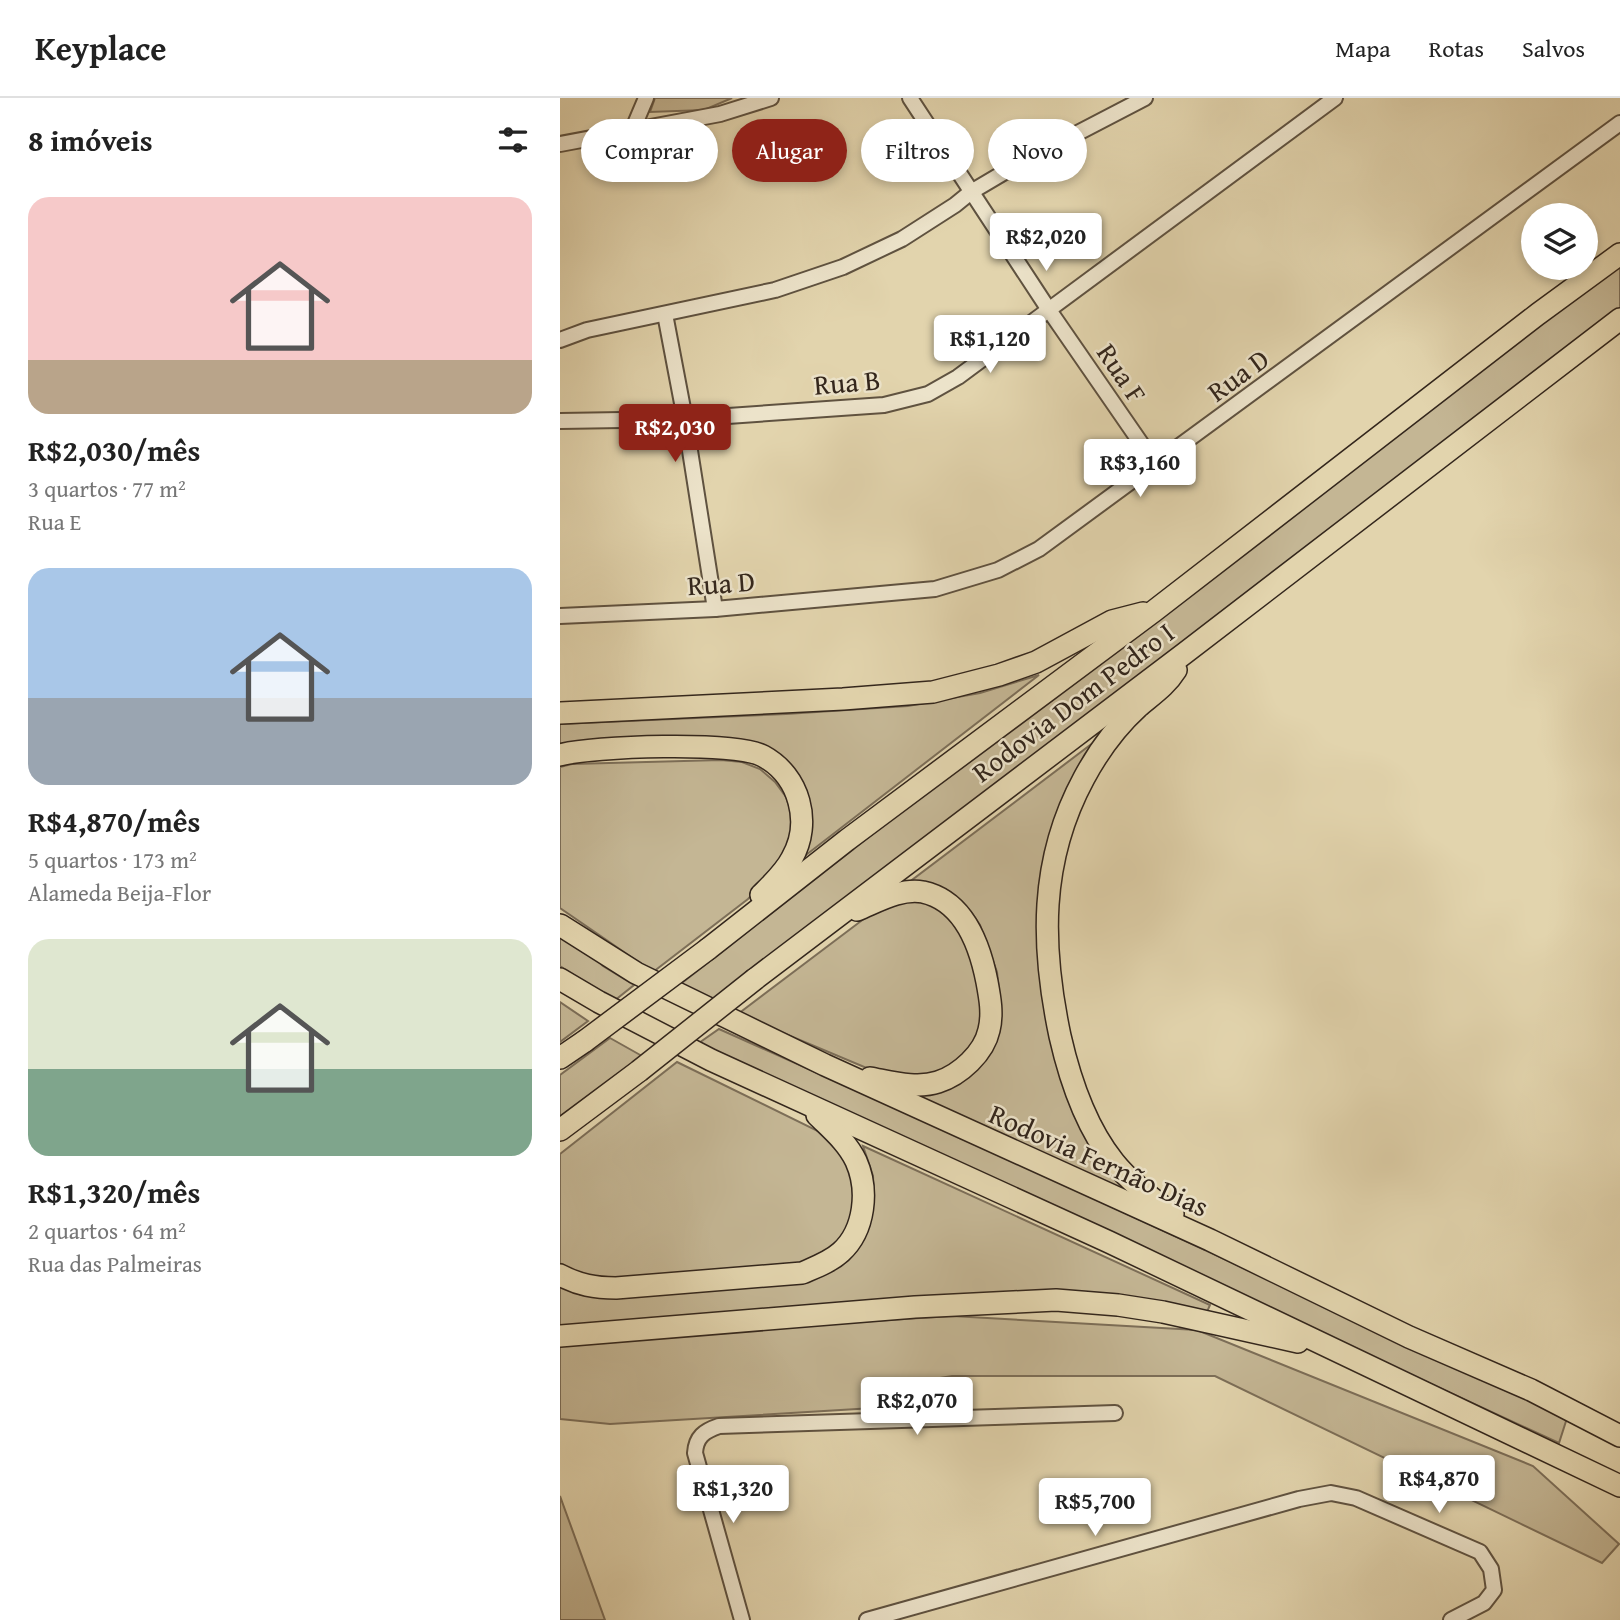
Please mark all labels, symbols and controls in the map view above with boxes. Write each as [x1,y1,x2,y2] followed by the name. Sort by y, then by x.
[35,24,166,72] text: Keyplace
[1335,31,1391,66] text: Mapa
[1429,31,1484,66] text: Rotas
[1522,31,1585,66] text: Salvos
[28,118,153,162] text: 8 imóveis
[581,119,718,182] chip: Comprar
[732,119,847,182] chip: Alugar
[861,119,974,182] chip: Filtros
[988,119,1087,182] chip: Novo
[494,121,532,159] icon: filters
[1521,203,1598,280] map controls
[1521,203,1598,280] button: layers
[981,214,1111,273] pin: R$2,020
[1006,219,1086,252] text: R$2,020
[217,243,343,369] icon: home
[925,316,1055,375] pin: R$1,120
[950,321,1030,354] text: R$1,120
[1087,335,1157,411] street label: Rua F
[1198,338,1277,411] street label: Rua D
[812,358,882,405] street label: Rua B
[610,404,740,464] pin: R$2,030
[635,410,715,443] text: R$2,030
[28,428,200,472] text: R$2,030/mês
[1075,440,1205,499] pin: R$3,160
[1100,445,1180,478] text: R$3,160
[28,472,186,505] text: 3 quartos · 77 m²
[28,505,81,538] text: Rua E
[686,560,756,605] street label: Rua D
[963,612,1182,791] street label: Rodovia Dom Pedro I
[217,614,343,740] icon: home
[28,799,200,843] text: R$4,870/mês
[28,843,197,876] text: 5 quartos · 173 m²
[28,876,211,909] text: Alameda Beija-Flor
[217,985,343,1111] icon: home
[983,1093,1215,1226] street label: Rodovia Fernão Dias
[28,1170,200,1214] text: R$1,320/mês
[28,1214,186,1247] text: 2 quartos · 64 m²
[28,1247,202,1280] text: Rua das Palmeiras
[852,1378,982,1437] pin: R$2,070
[877,1383,957,1416] text: R$2,070
[1374,1456,1504,1515] pin: R$4,870
[1399,1461,1479,1494] text: R$4,870
[668,1466,798,1525] pin: R$1,320
[693,1471,773,1504] text: R$1,320
[1030,1478,1160,1538] pin: R$5,700
[1055,1484,1135,1517] text: R$5,700

